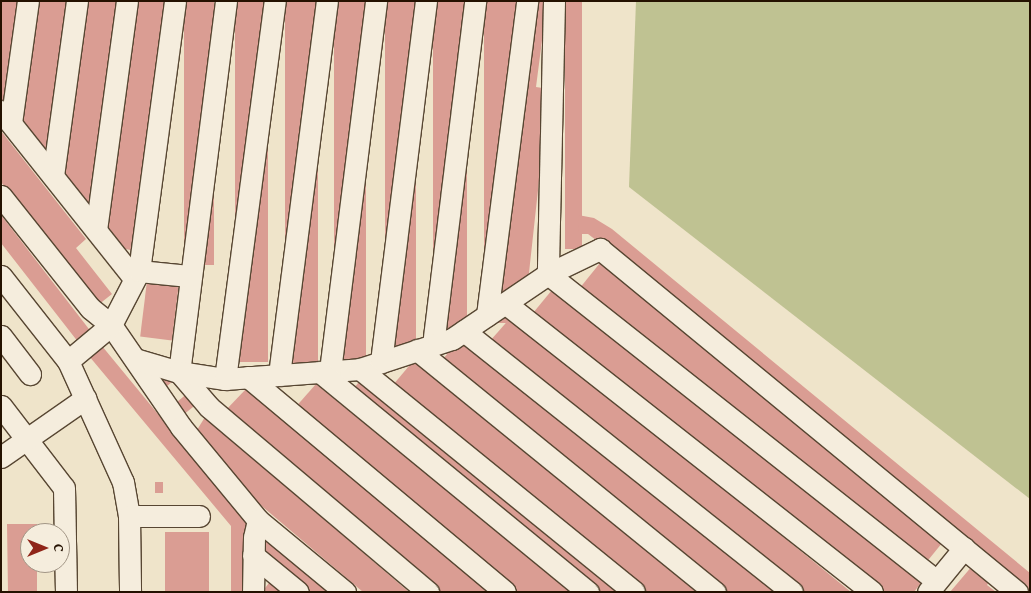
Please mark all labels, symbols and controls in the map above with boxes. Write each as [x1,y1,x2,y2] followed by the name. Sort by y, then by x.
[20,523,70,573] north arrow
[49,544,69,552] text: С

